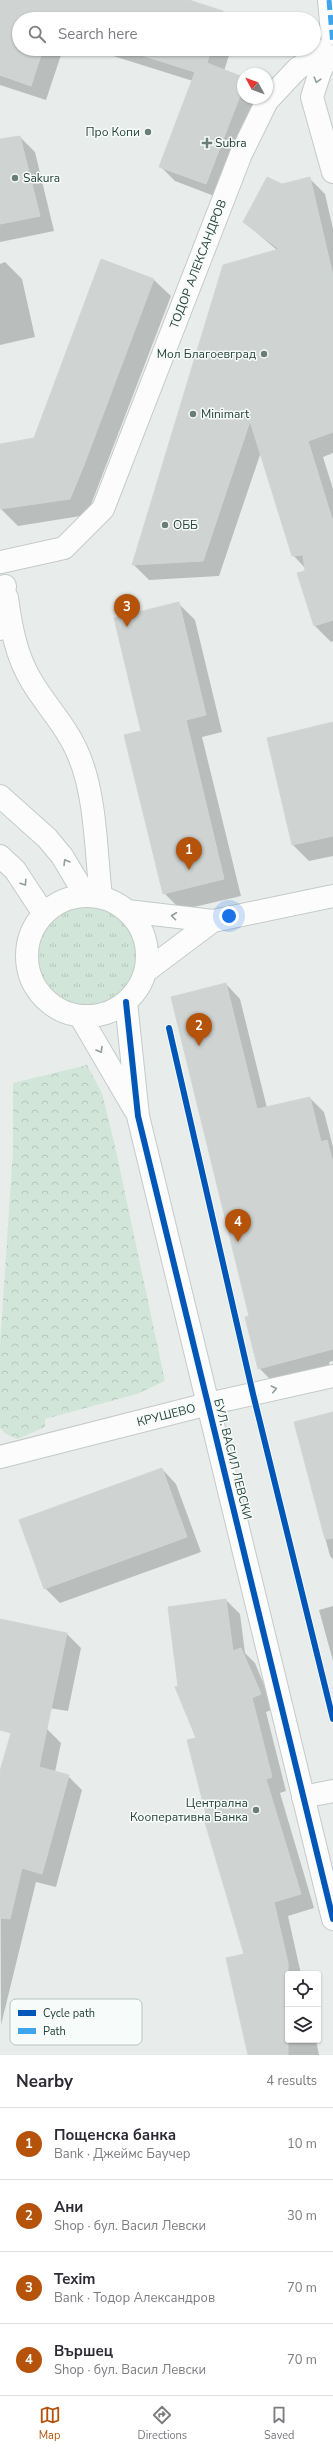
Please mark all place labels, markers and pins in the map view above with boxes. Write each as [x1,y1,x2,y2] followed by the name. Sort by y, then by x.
[86,124,140,140] place label: Про Копи
[143,127,153,137] marker: Про Копи
[215,135,247,151] place label: Subra
[202,138,212,148] marker: Subra
[23,170,60,186] place label: Sakura
[10,173,20,183] marker: Sakura
[157,346,256,362] place label: Мол Благоевград
[259,349,269,359] marker: Мол Благоевград
[201,406,250,422] place label: Minimart
[188,409,198,419] marker: Minimart
[173,517,198,533] place label: ОББ
[160,520,170,530] marker: ОББ
[114,594,140,627] pin: 3
[176,837,202,870] pin: 1
[186,1013,212,1046] pin: 2
[225,1209,251,1242] pin: 4
[130,1795,248,1825] place label: Централна Кооперативна Банка
[251,1805,261,1815] marker: Централна Кооперативна Банка

